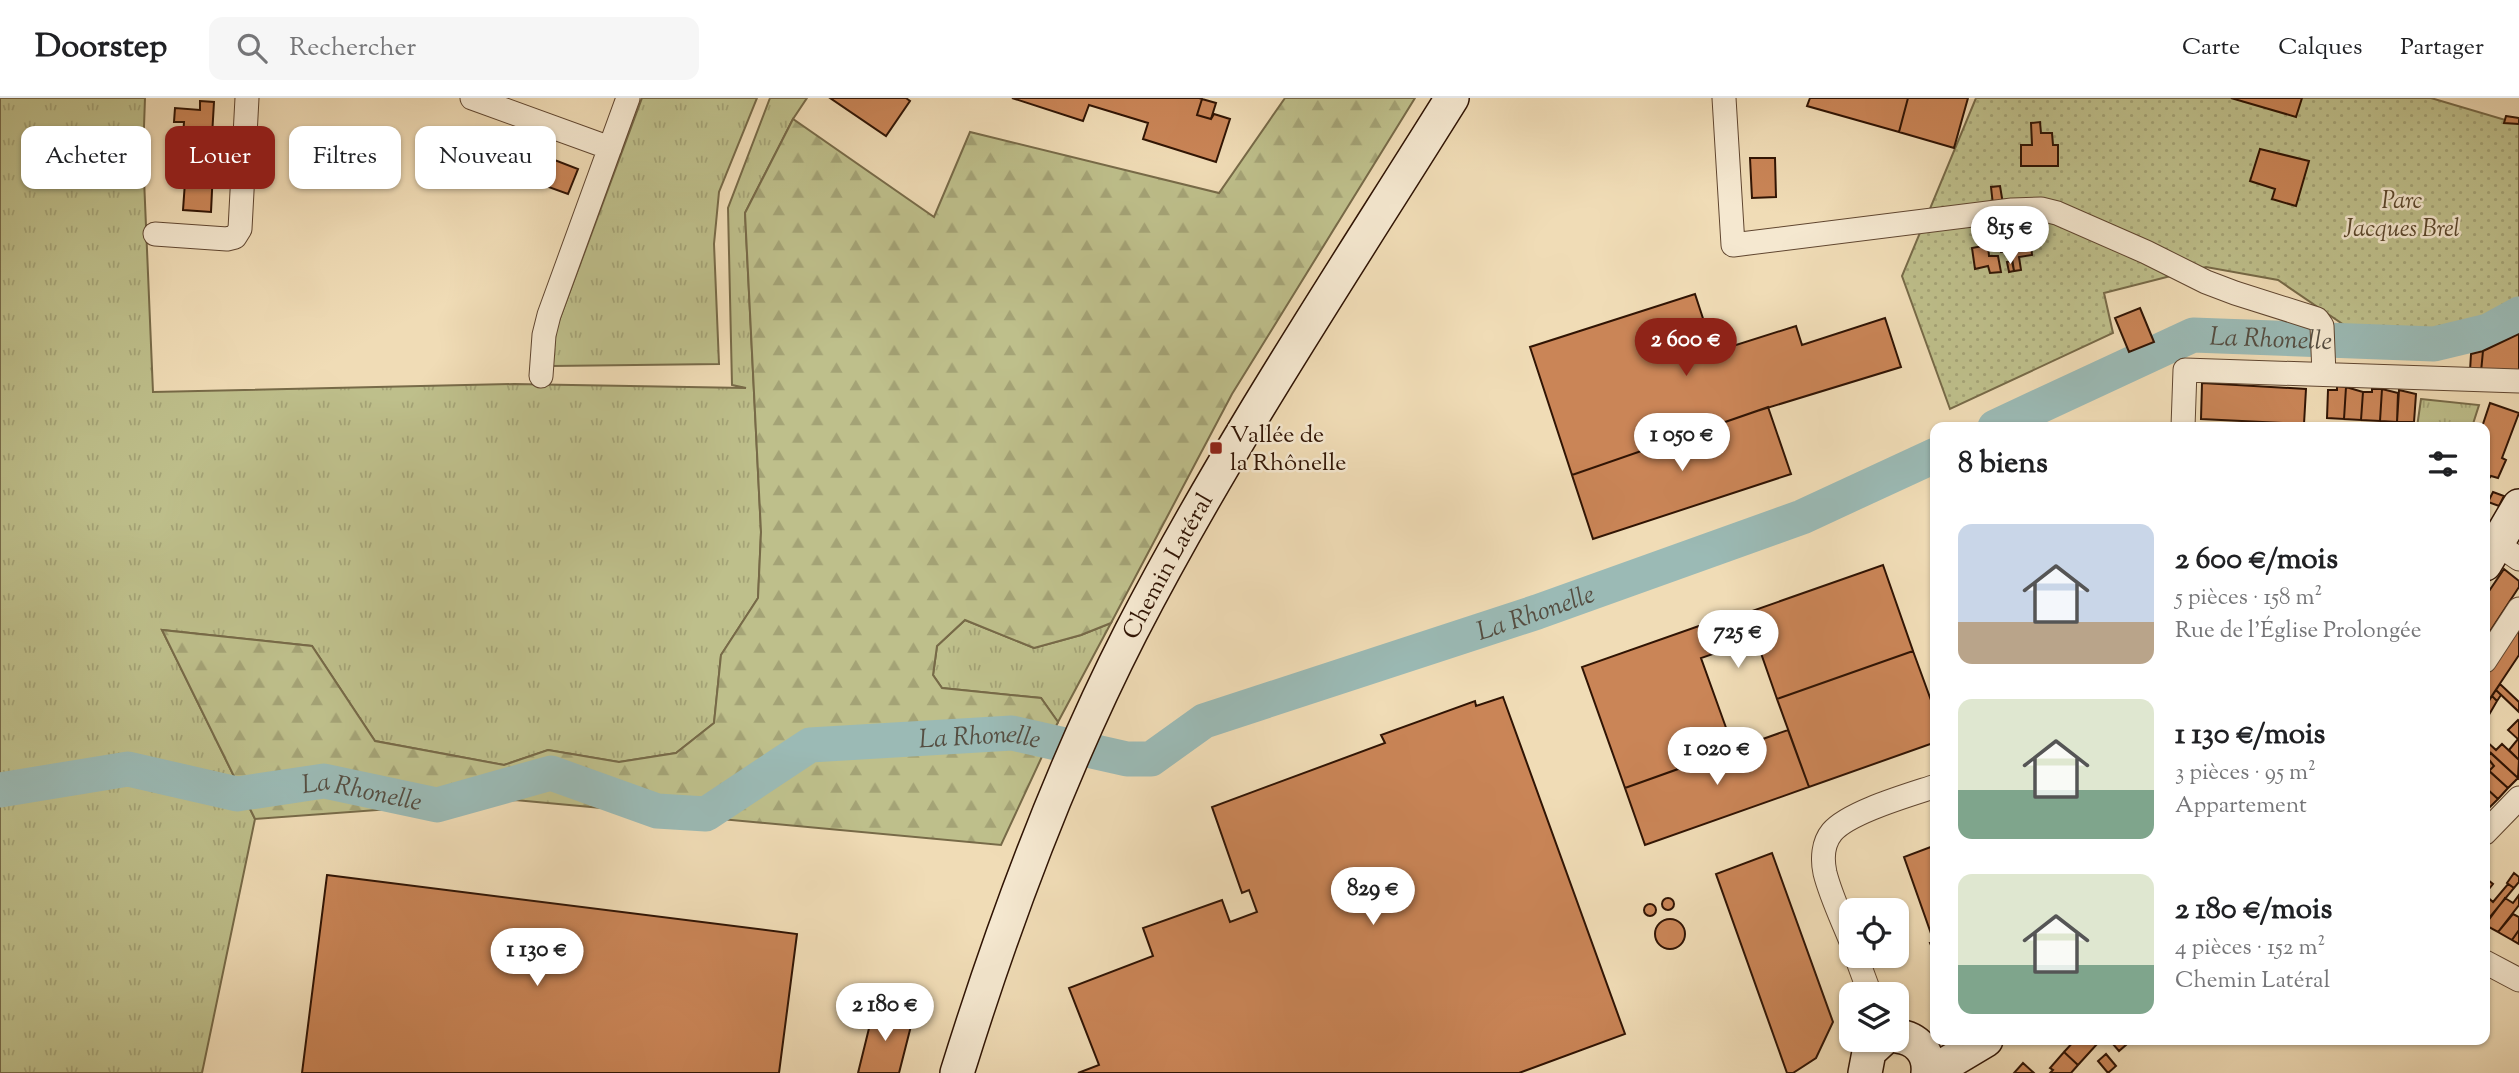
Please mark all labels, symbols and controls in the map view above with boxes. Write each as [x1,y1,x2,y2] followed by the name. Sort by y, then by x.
[209,17,699,80] search box
[35,24,167,72] text: Doorstep
[233,29,271,67] icon: search
[289,30,416,67] text: Rechercher
[2182,31,2240,65] text: Carte
[2278,31,2362,65] text: Calques
[2400,31,2484,65] text: Partager
[21,126,151,189] chip: Acheter
[165,126,275,189] chip: Louer
[289,126,401,189] chip: Filtres
[415,126,556,189] chip: Nouveau
[2343,185,2460,247] park label: Parc Jacques Brel
[1961,206,2059,266] pin: 815 €
[1987,212,2033,245] text: 815 €
[1621,318,1751,378] pin: 2 600 €
[2208,320,2333,361] water label: La Rhonelle
[1651,324,1721,357] text: 2 600 €
[1617,414,1747,473] pin: 1 050 €
[1230,419,1346,481] place label: Vallée de la Rhônelle
[1650,419,1714,452] text: 1 050 €
[1208,440,1224,456] marker: Vallée de la Rhônelle
[1958,443,2048,486] text: 8 biens
[2424,445,2462,483] icon: filters
[1115,487,1223,646] street label: Chemin Latéral
[2175,539,2338,582] text: 2 600 €/mois
[2014,552,2098,636] icon: home
[1472,577,1600,652] water label: La Rhonelle
[2175,582,2322,615] text: 5 pièces · 158 m²
[1689,610,1787,670] pin: 725 €
[2175,615,2422,648] text: Rue de l'Église Prolongée
[1714,616,1762,649] text: 725 €
[2175,714,2325,757] text: 1 130 €/mois
[918,716,1044,760] water label: La Rhonelle
[2014,727,2098,811] icon: home
[1652,728,1782,787] pin: 1 020 €
[1684,733,1750,766] text: 1 020 €
[2175,757,2316,790] text: 3 pièces · 95 m²
[299,764,425,822] water label: La Rhonelle
[2175,790,2307,823] text: Appartement
[1324,868,1422,927] pin: 829 €
[1347,873,1399,906] text: 829 €
[2175,889,2332,932] text: 2 180 €/mois
[1839,898,1909,1052] map controls
[1839,898,1909,968] button: locate
[2014,902,2098,986] icon: home
[472,928,602,988] pin: 1 130 €
[2175,932,2325,965] text: 4 pièces · 152 m²
[507,934,567,967] text: 1 130 €
[2175,965,2330,998] text: Chemin Latéral
[1839,982,1909,1052] button: layers
[820,984,950,1043] pin: 2 180 €
[852,989,918,1022] text: 2 180 €

